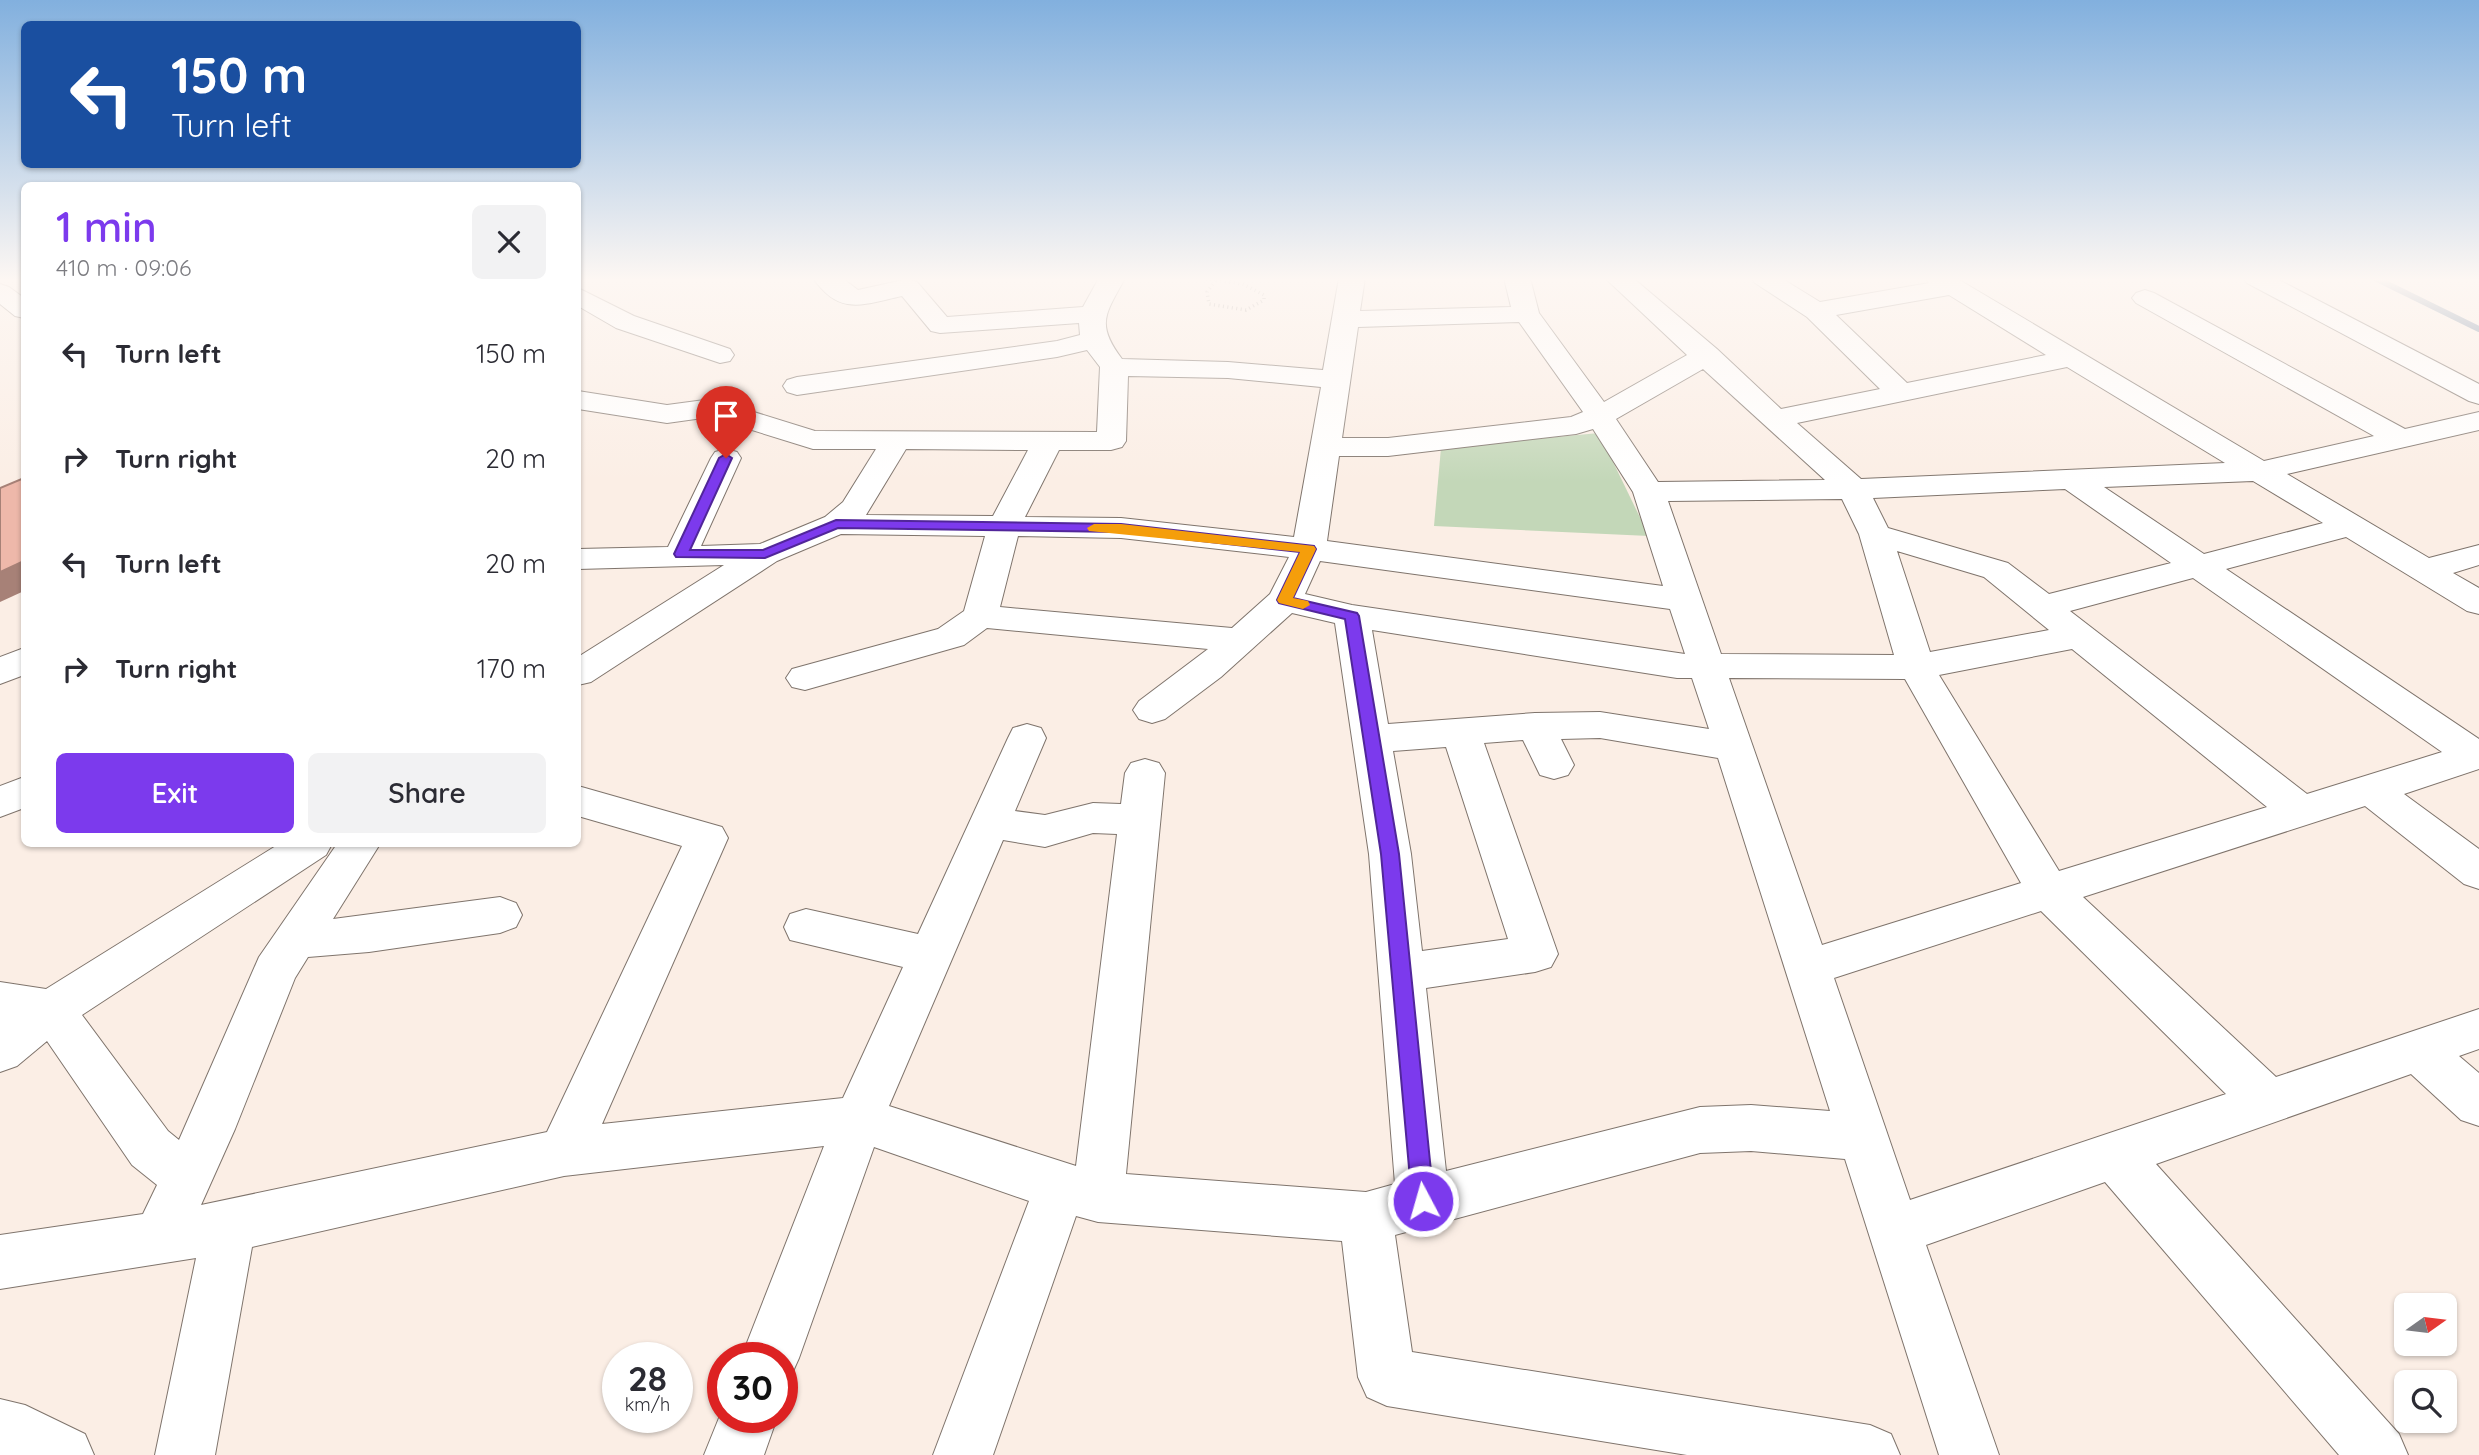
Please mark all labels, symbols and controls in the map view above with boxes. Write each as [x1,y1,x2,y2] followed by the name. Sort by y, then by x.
[171,44,307,105] text: 150 m
[56,49,147,140] icon: left
[171,105,292,145] text: Turn left
[56,200,157,253] text: 1 min
[472,205,546,279] button: close
[56,253,191,282] text: 410 m · 09:06
[56,335,94,373] icon: left
[115,337,222,370] text: Turn left
[476,337,546,370] text: 150 m
[696,386,756,458] pin
[707,397,745,435] icon: arrive
[56,440,94,478] icon: right
[115,442,237,475] text: Turn right
[485,442,546,475] text: 20 m
[56,545,94,583] icon: left
[115,547,222,580] text: Turn left
[485,547,546,580] text: 20 m
[56,650,94,688] icon: right
[115,652,237,685] text: Turn right
[477,652,546,685] text: 170 m
[56,753,294,833] button: Exit
[308,753,546,833] button: Share
[1386,1164,1460,1238] position arrow
[2394,1293,2457,1356] north arrow
[2394,1293,2457,1433] map controls
[707,1342,798,1433] speed limit sign: 30
[628,1356,667,1400] text: 28
[2394,1370,2457,1433] button: search
[625,1393,670,1416] text: km/h

